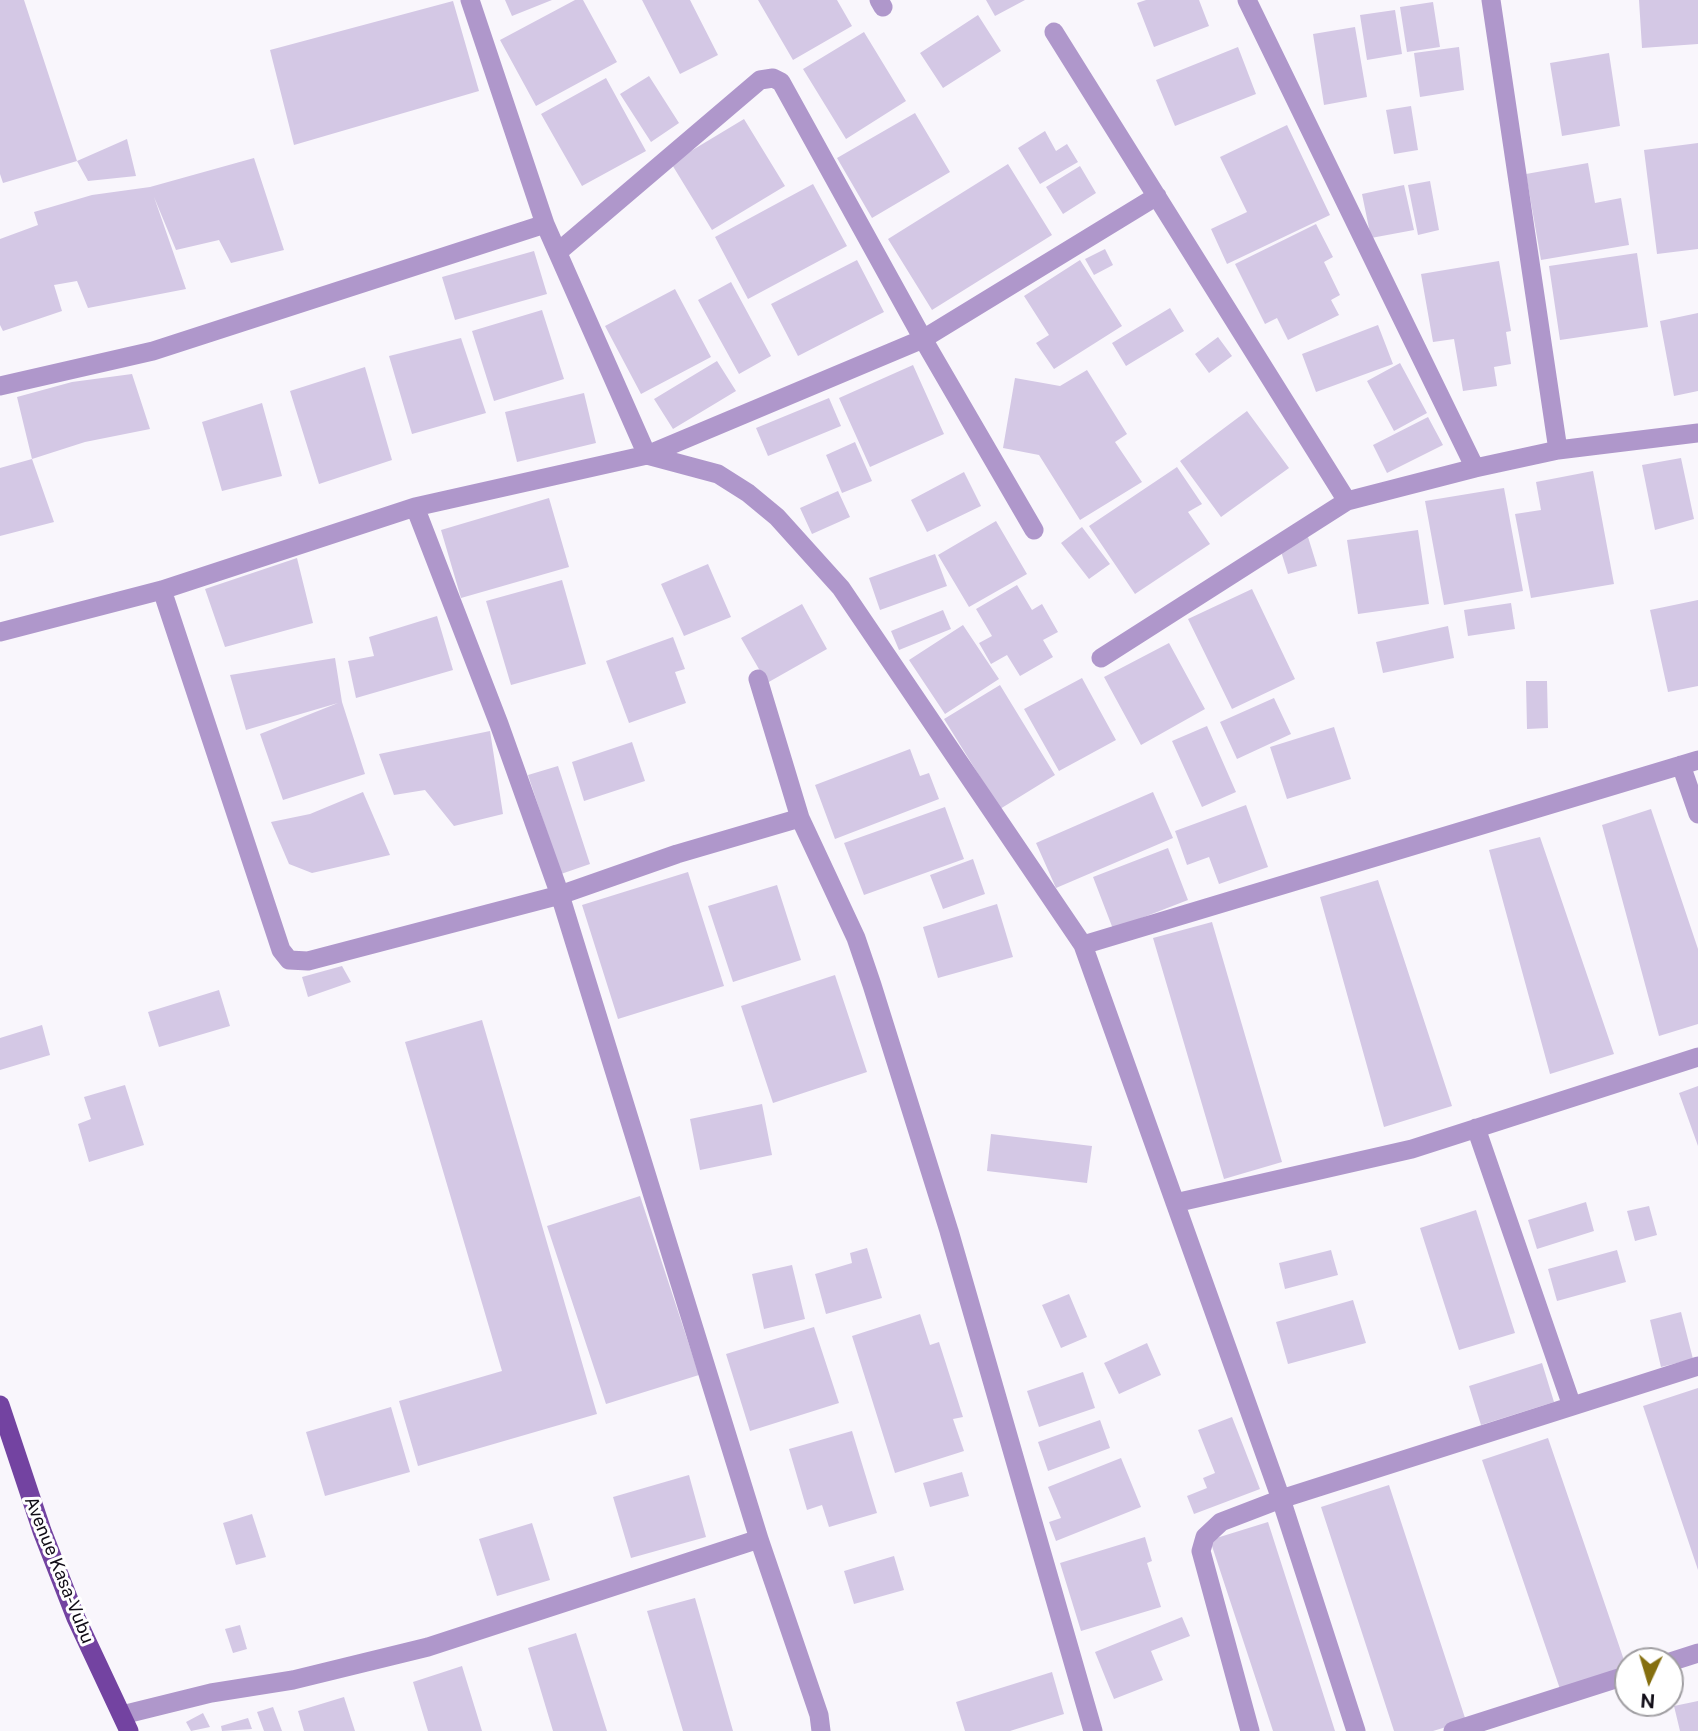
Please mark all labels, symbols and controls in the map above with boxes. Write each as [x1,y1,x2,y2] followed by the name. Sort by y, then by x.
[20,1493,98,1647] street label: Avenue Kasa-Vubu
[1614,1647,1684,1717] north arrow
[1640,1689,1656,1712] text: N

